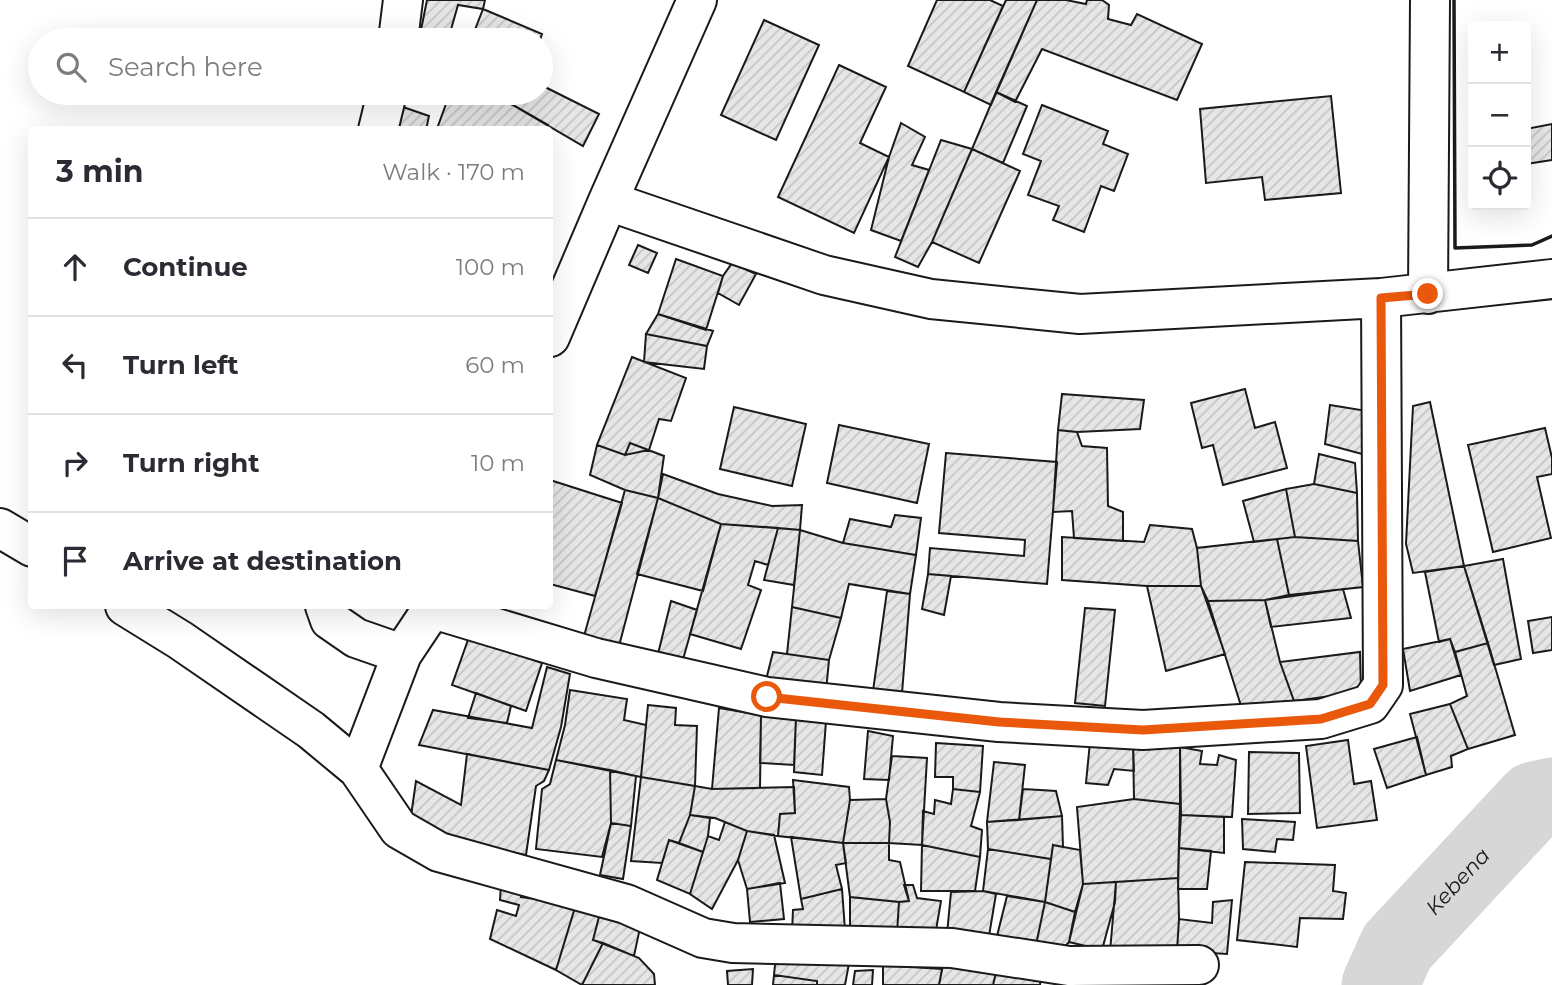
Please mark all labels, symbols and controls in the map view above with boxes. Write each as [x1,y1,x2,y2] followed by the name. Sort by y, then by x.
[1468,21,1531,210] map controls
[1468,21,1531,84] button: +
[28,28,553,105] search box
[52,48,90,86] icon: search
[108,51,263,83] text: Search here
[1468,84,1531,147] button: −
[1468,147,1531,210] button: locate
[56,153,143,190] text: 3 min
[382,158,525,186] text: Walk · 170 m
[56,248,94,286] icon: ahead
[123,251,248,283] text: Continue
[456,253,525,281] text: 100 m
[1412,278,1443,309] route end
[56,346,94,384] icon: left
[123,349,239,381] text: Turn left
[465,351,525,379] text: 60 m
[56,444,94,482] icon: right
[123,447,259,479] text: Turn right
[471,449,525,477] text: 10 m
[56,542,94,580] icon: arrive
[123,545,402,577] text: Arrive at destination
[751,681,782,712] route start
[1420,843,1495,920] water label: Kebena

